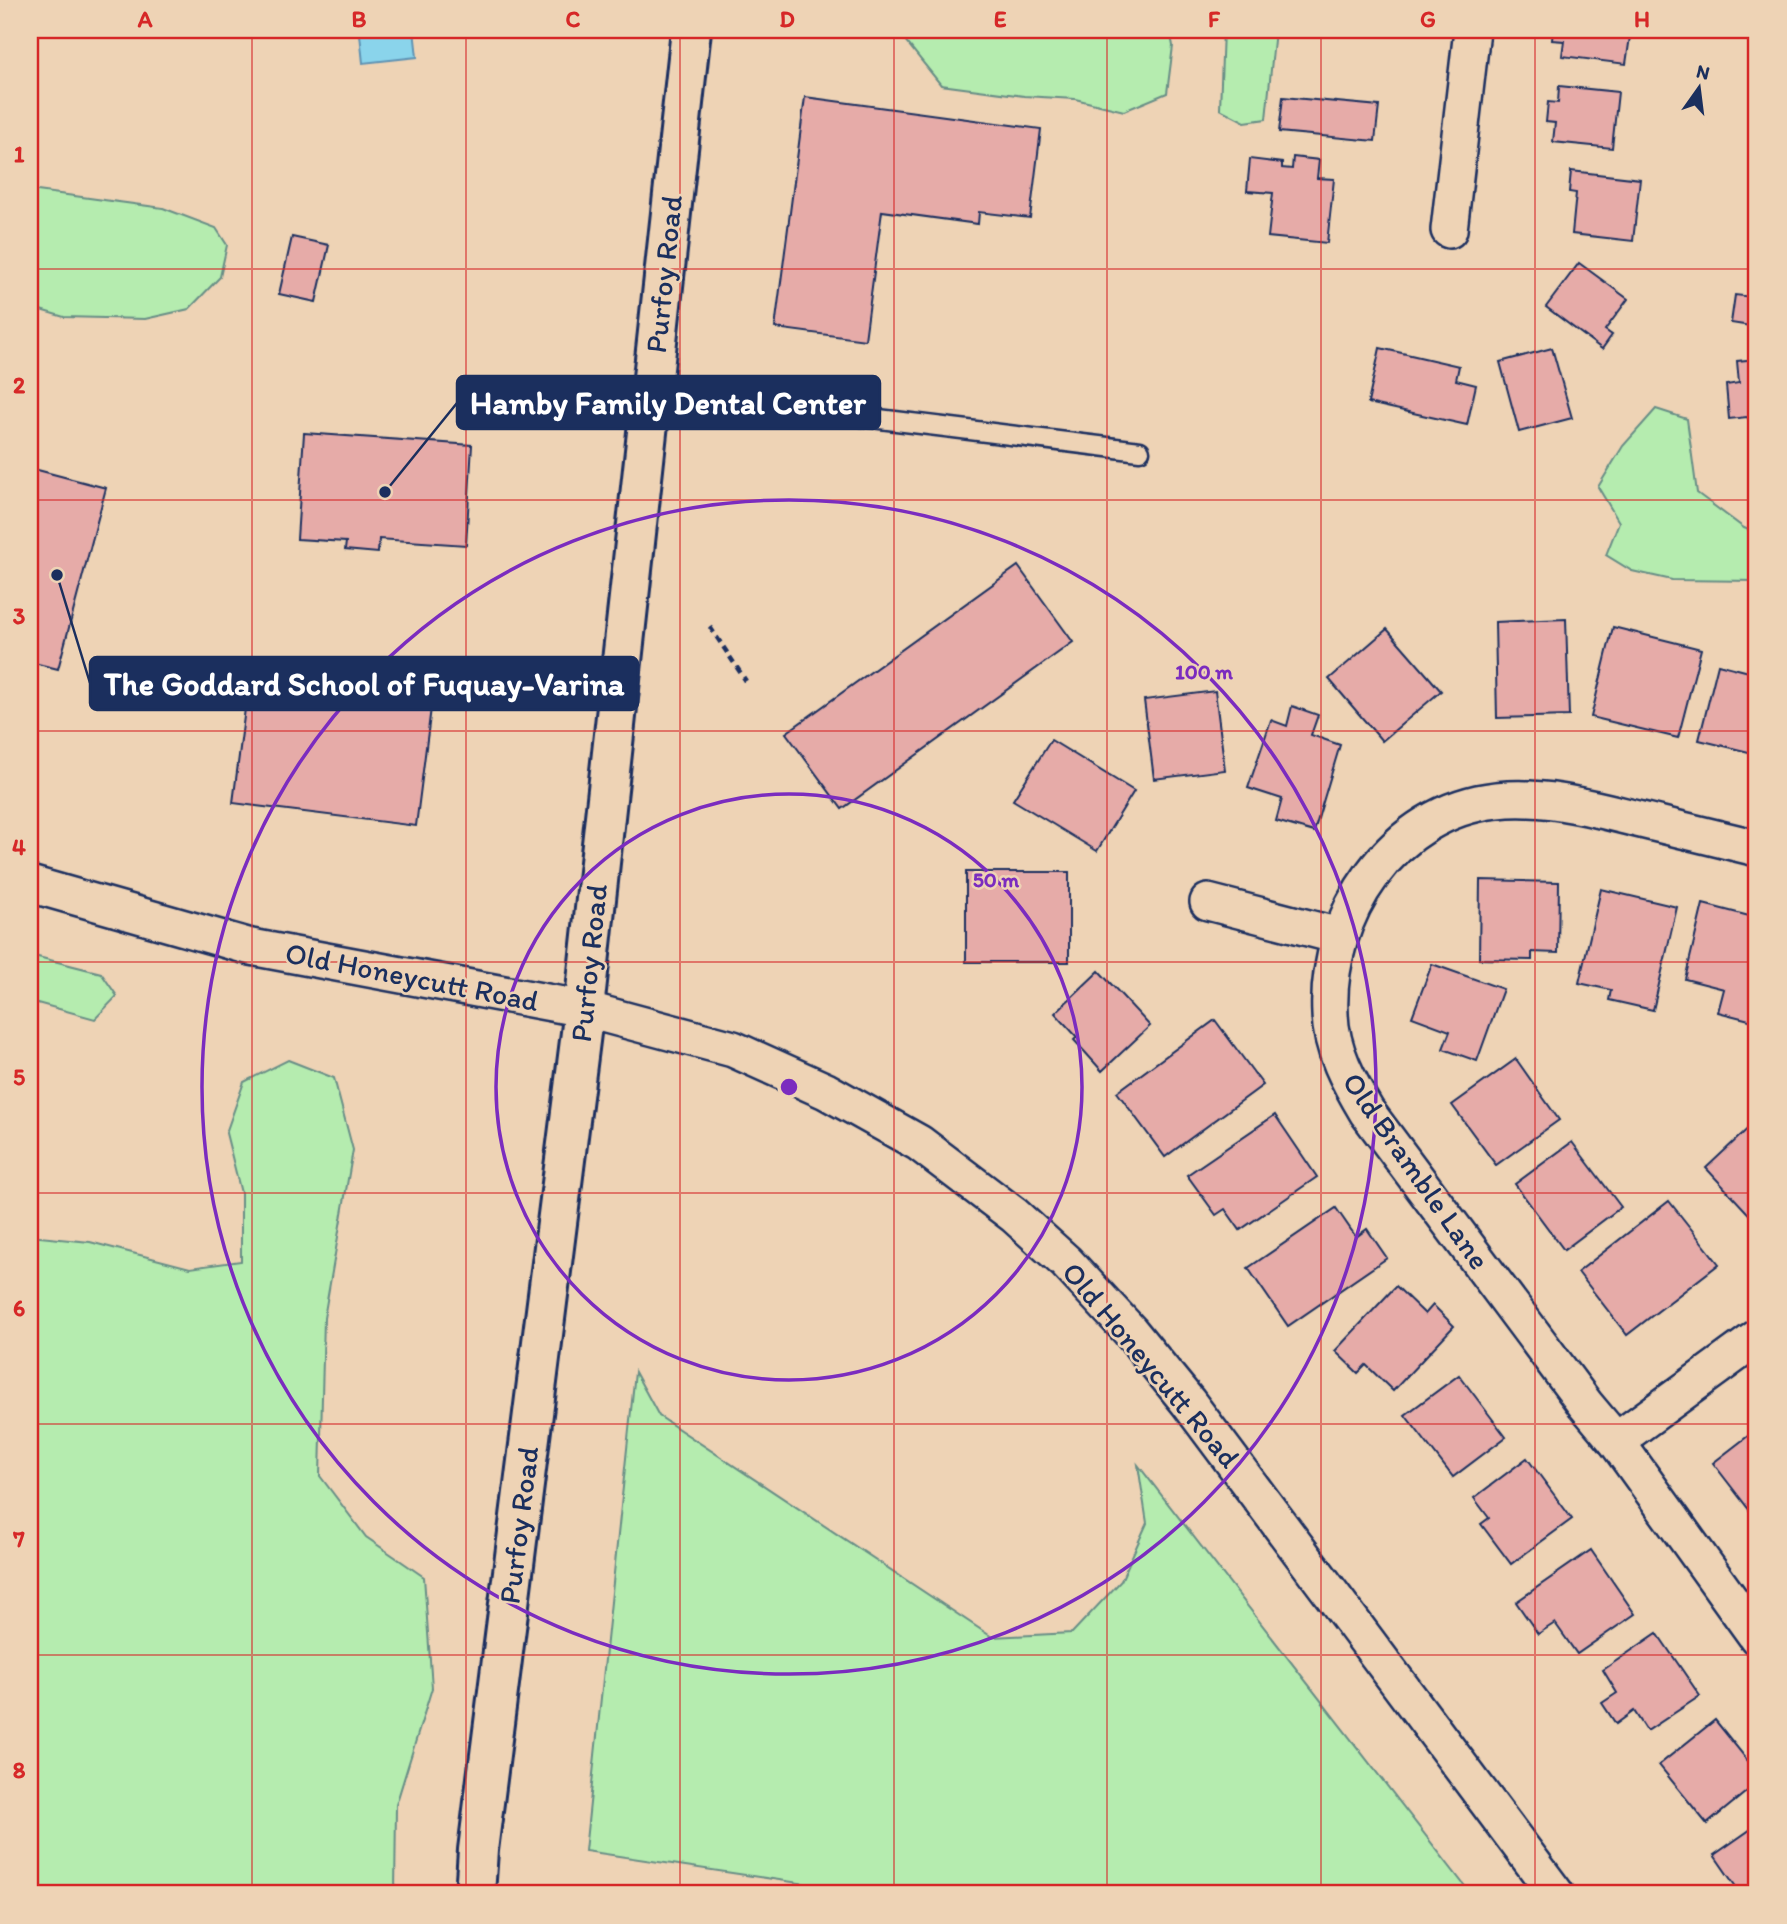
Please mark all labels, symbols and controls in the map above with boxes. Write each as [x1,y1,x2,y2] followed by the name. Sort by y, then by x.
[137,5,153,33] text: A
[352,5,367,33] text: B
[566,5,581,33] text: C
[779,5,795,33] text: D
[994,5,1007,33] text: E
[1208,5,1221,33] text: F
[1420,5,1436,33] text: G
[1634,5,1650,33] text: H
[1664,52,1734,122] north arrow
[1694,59,1712,85] text: N
[14,140,25,168] text: 1
[637,193,690,355] street label: Purfoy Road
[13,371,26,399] text: 2
[457,376,880,429] callout: Hamby Family Dental Center
[470,384,867,422] text: Hamby Family Dental Center
[13,602,26,630] text: 3
[90,657,638,710] callout: The Goddard School of Fuquay-Varina
[1175,659,1233,684] text: 100 m
[103,665,625,703] text: The Goddard School of Fuquay-Varina
[12,833,26,861] text: 4
[973,867,1020,892] text: 50 m
[562,882,615,1044] street label: Purfoy Road
[282,934,542,1019] street label: Old Honeycutt Road
[13,1063,25,1091] text: 5
[1335,1065,1498,1276] street label: Old Bramble Lane
[777,1075,801,1099] centre of rings
[1054,1254,1249,1476] street label: Old Honeycutt Road
[13,1294,25,1322] text: 6
[490,1444,547,1606] street label: Purfoy Road
[12,1525,25,1553] text: 7
[13,1756,26,1784] text: 8

